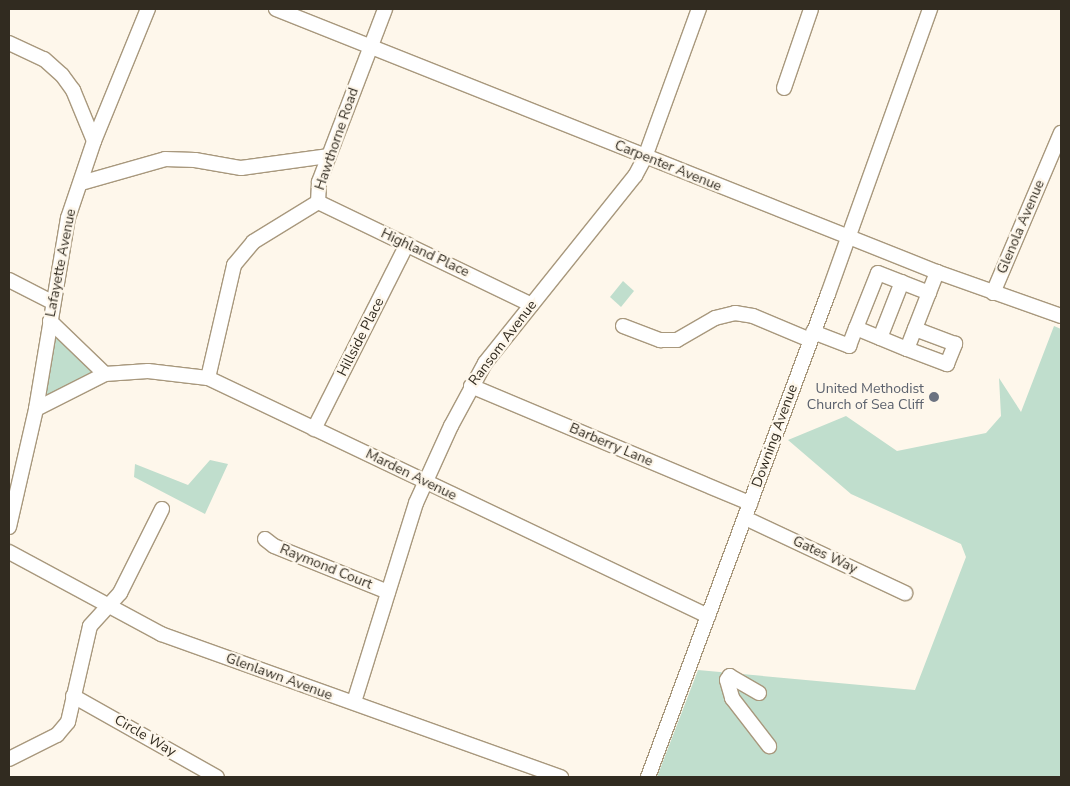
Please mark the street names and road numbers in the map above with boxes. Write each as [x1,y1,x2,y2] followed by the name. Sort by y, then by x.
[312,86,362,192] street label: Hawthorne Road
[612,137,724,195] street label: Carpenter Avenue
[994,178,1048,276] street label: Glenola Avenue
[42,208,80,318] street label: Lafayette Avenue
[378,225,472,281] street label: Highland Place
[334,295,388,379] street label: Hillside Place
[465,297,541,389] street label: Ransom Avenue
[749,382,801,490] street label: Downing Avenue
[567,420,655,470] street label: Barberry Lane
[363,446,459,504] street label: Marden Avenue
[790,533,860,577] street label: Gates Way
[277,541,375,593] street label: Raymond Court
[223,650,335,704] street label: Glenlawn Avenue
[111,712,179,760] street label: Circle Way

